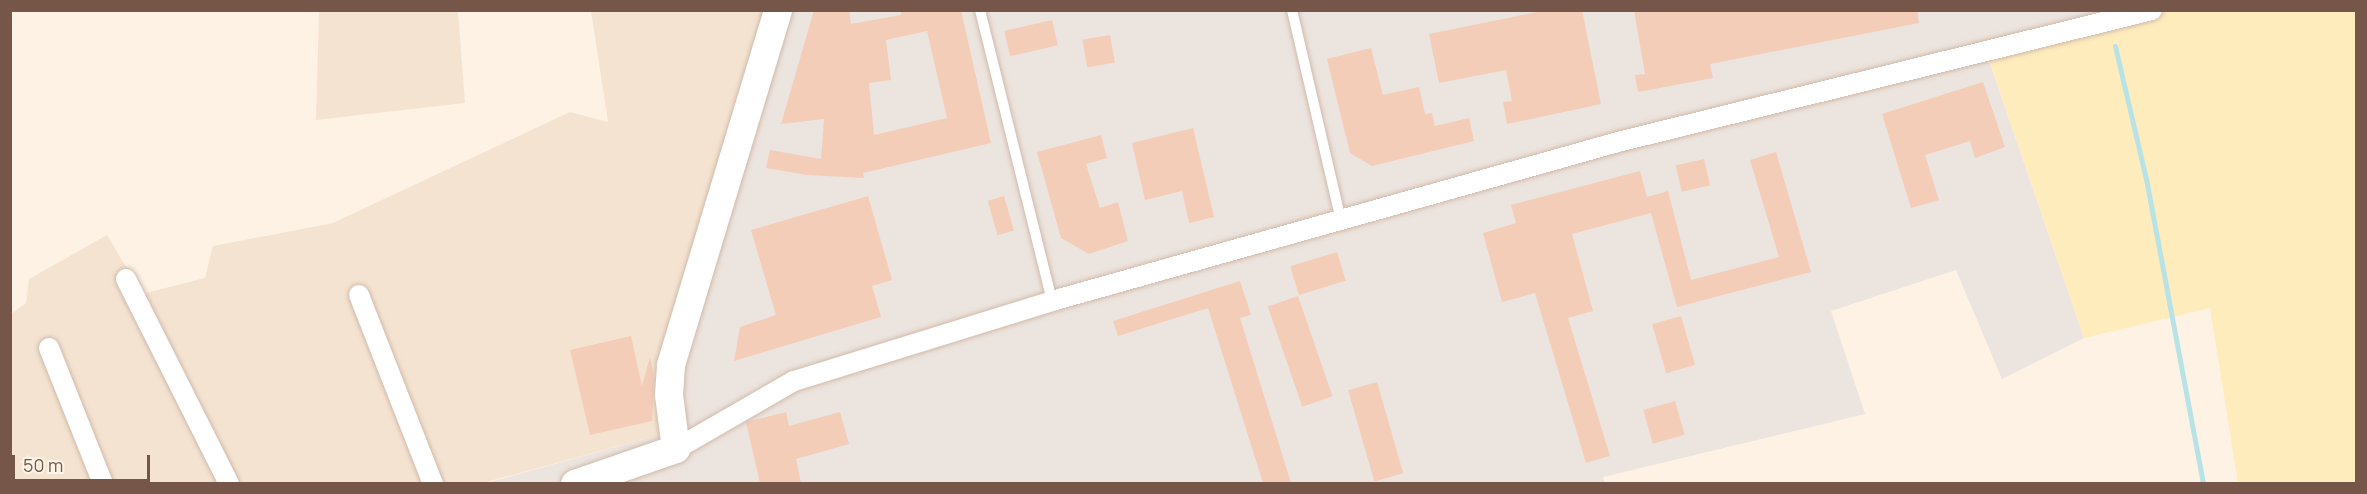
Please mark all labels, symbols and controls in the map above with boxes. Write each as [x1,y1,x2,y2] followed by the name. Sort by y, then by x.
[15,443,153,481] scale bar
[23,453,63,477] text: 50 m

